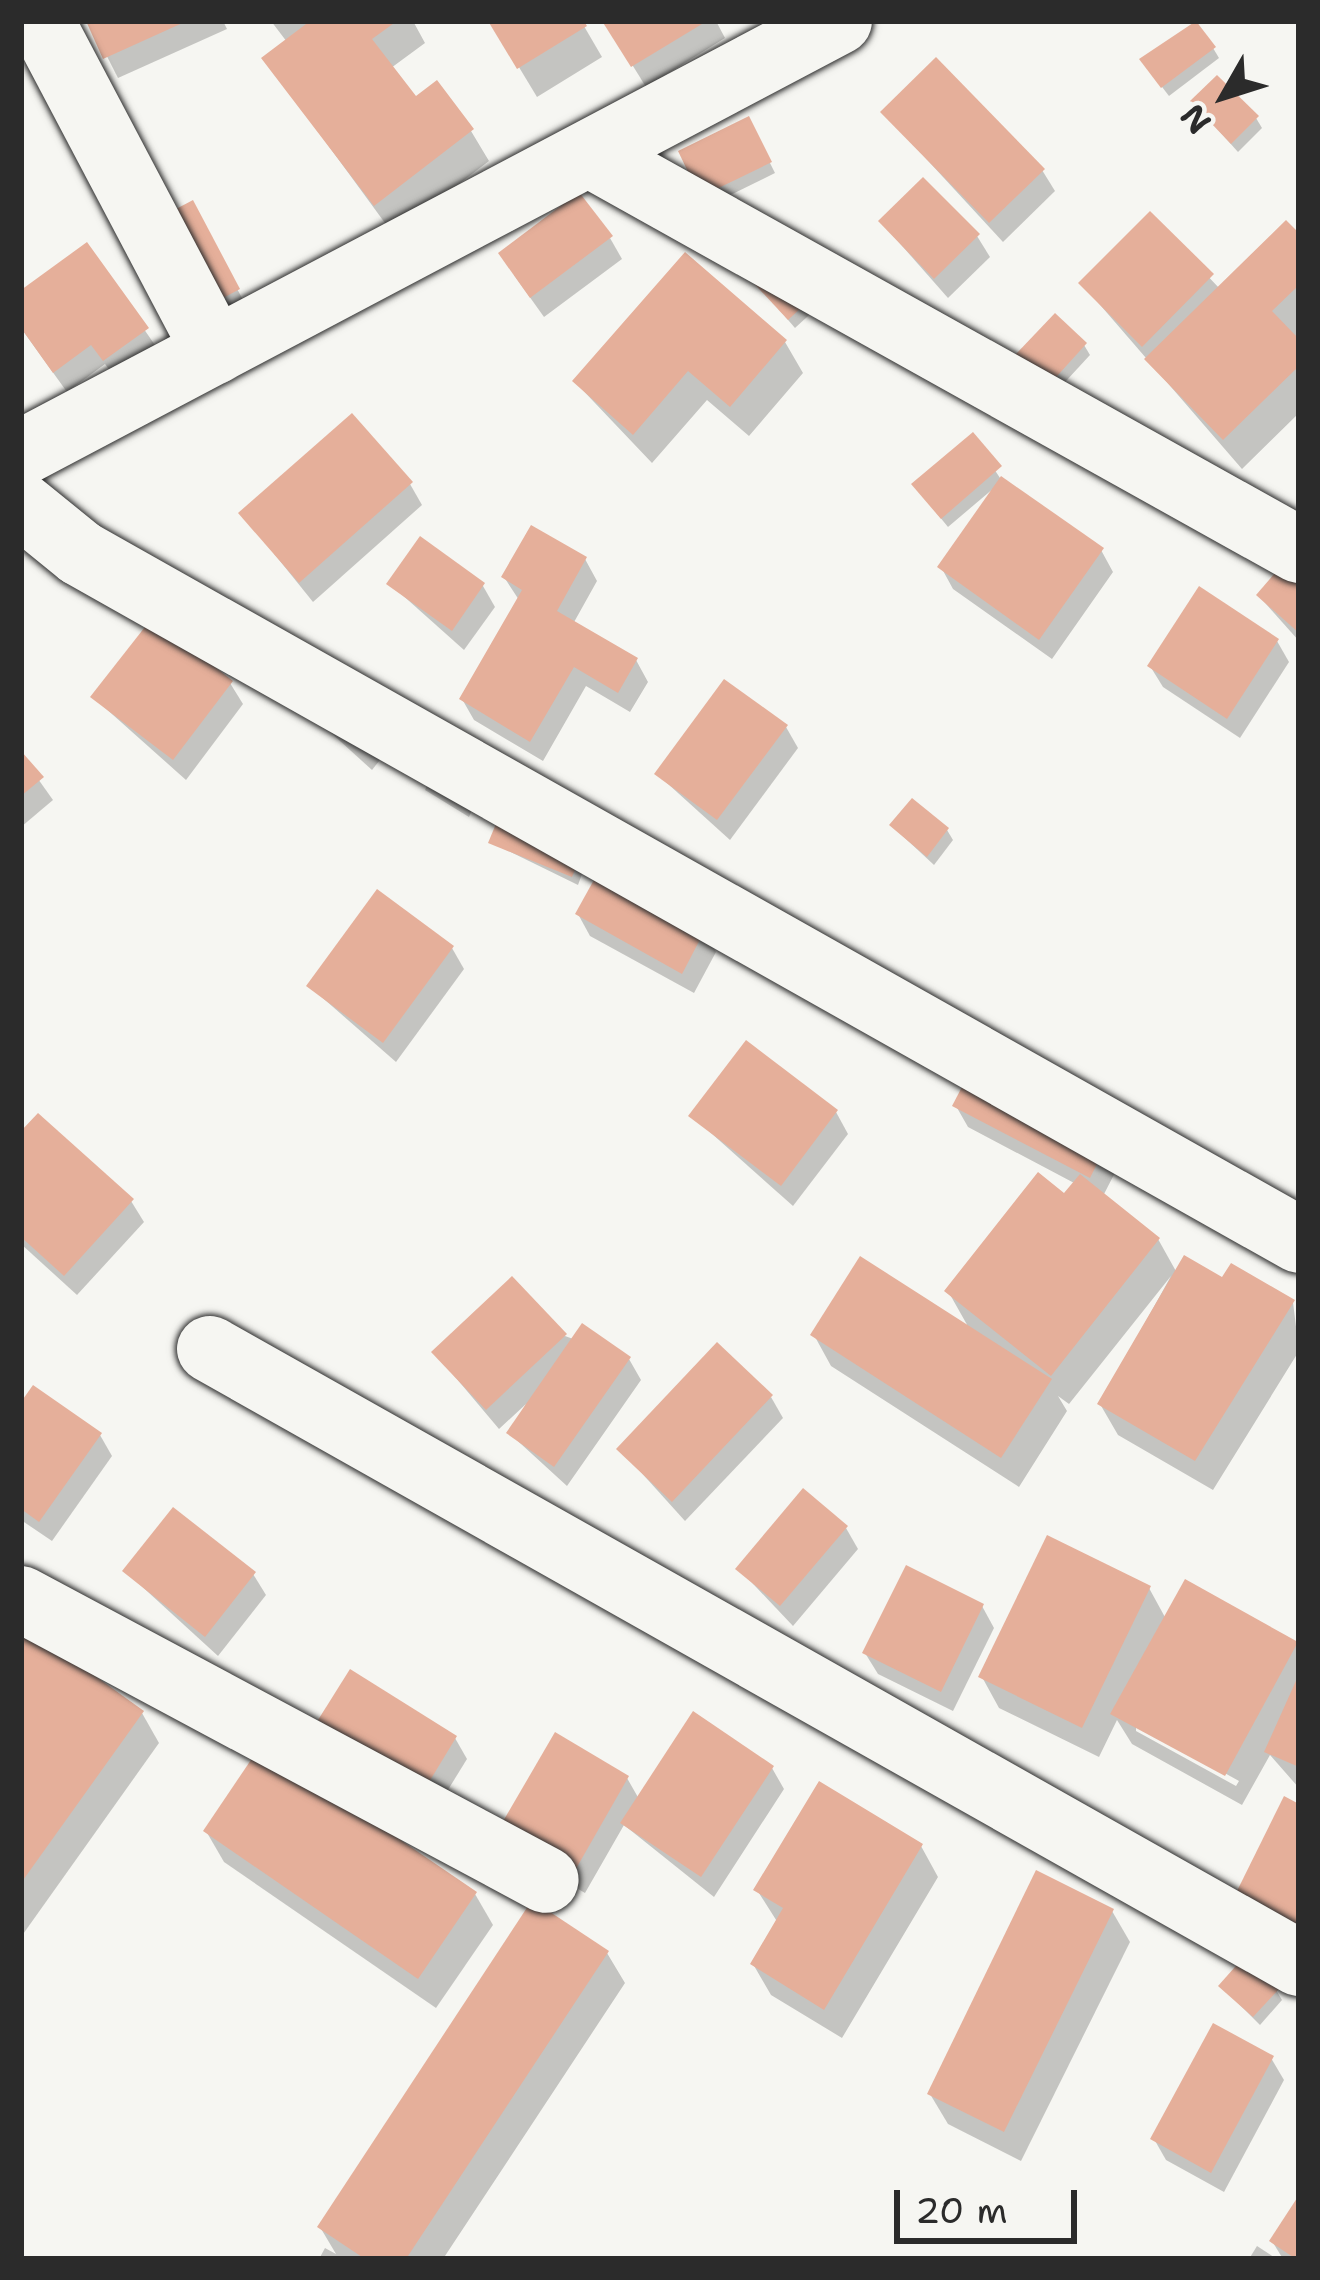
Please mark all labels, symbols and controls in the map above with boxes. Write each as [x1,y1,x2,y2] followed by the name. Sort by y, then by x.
[1164,36,1284,156] north arrow
[1170,95,1221,143] text: N
[900,2166,1083,2240] scale bar
[915,2186,1008,2235] text: 20 m

